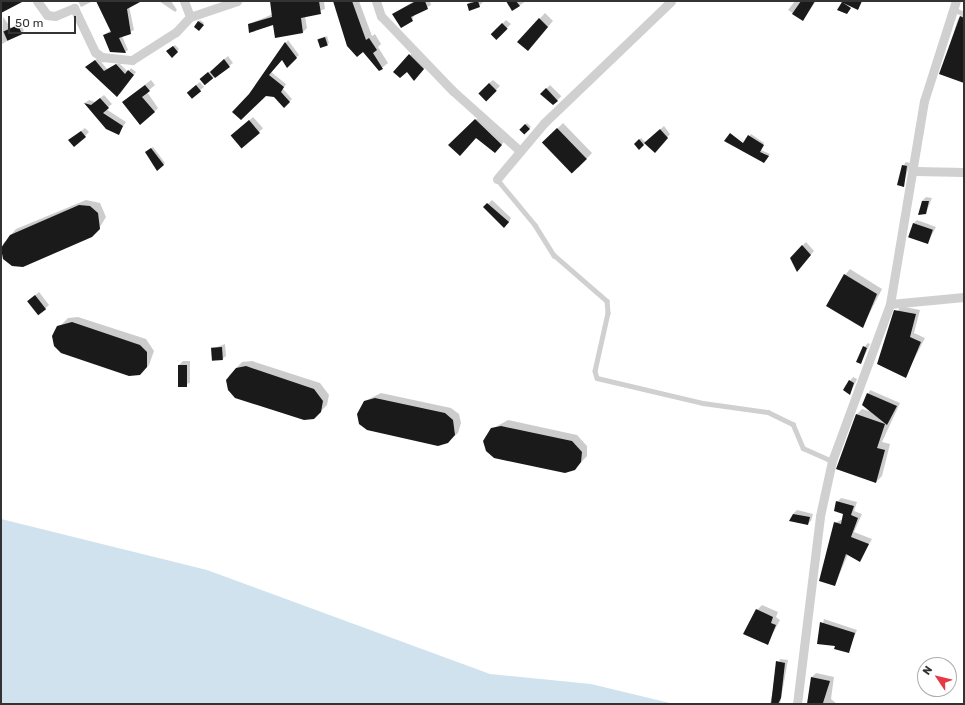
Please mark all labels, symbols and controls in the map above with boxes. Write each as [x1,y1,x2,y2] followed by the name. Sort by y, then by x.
[10,8,78,34] scale bar
[15,16,43,30] text: 50 m
[917,657,957,697] north arrow
[920,663,935,677] text: N

